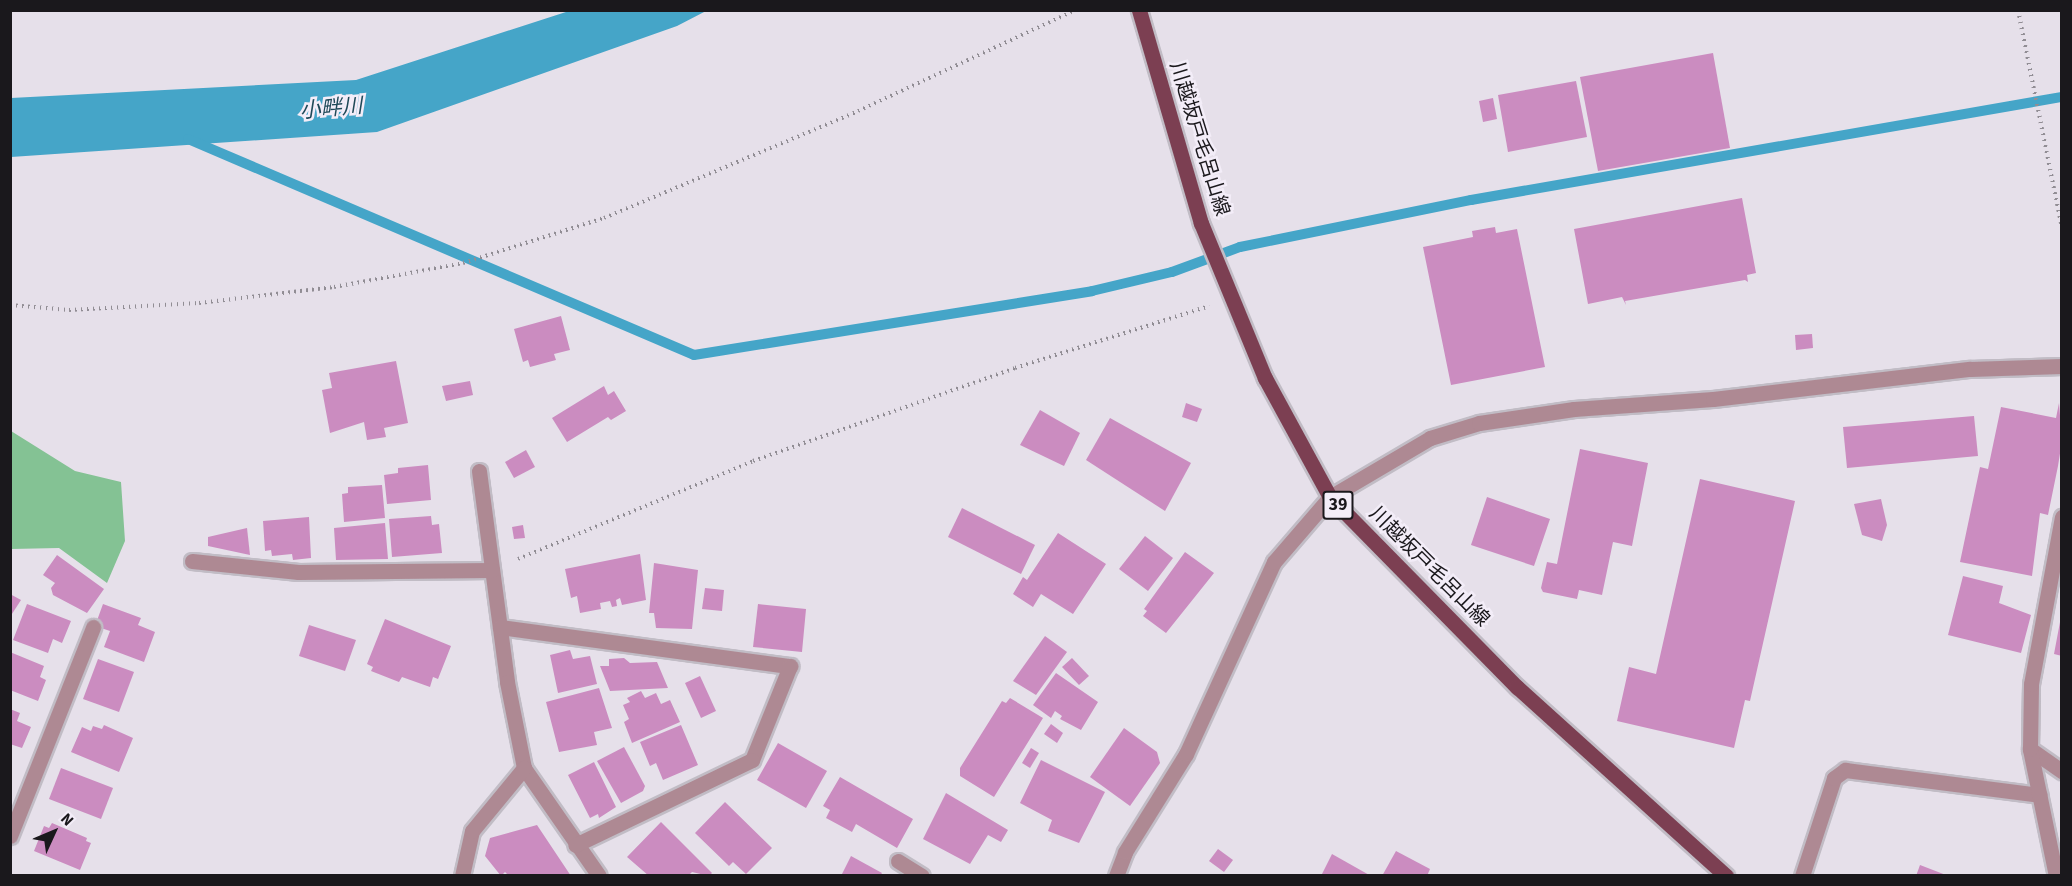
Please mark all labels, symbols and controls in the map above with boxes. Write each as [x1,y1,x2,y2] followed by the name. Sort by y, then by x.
[1164,59,1234,219] street label: 川越坂戸毛呂山線
[299,93,363,123] water label: 小畔川
[1322,490,1354,520] road number: 39
[1364,502,1494,632] street label: 川越坂戸毛呂山線
[24,802,84,862] north arrow
[55,808,79,831] text: N

